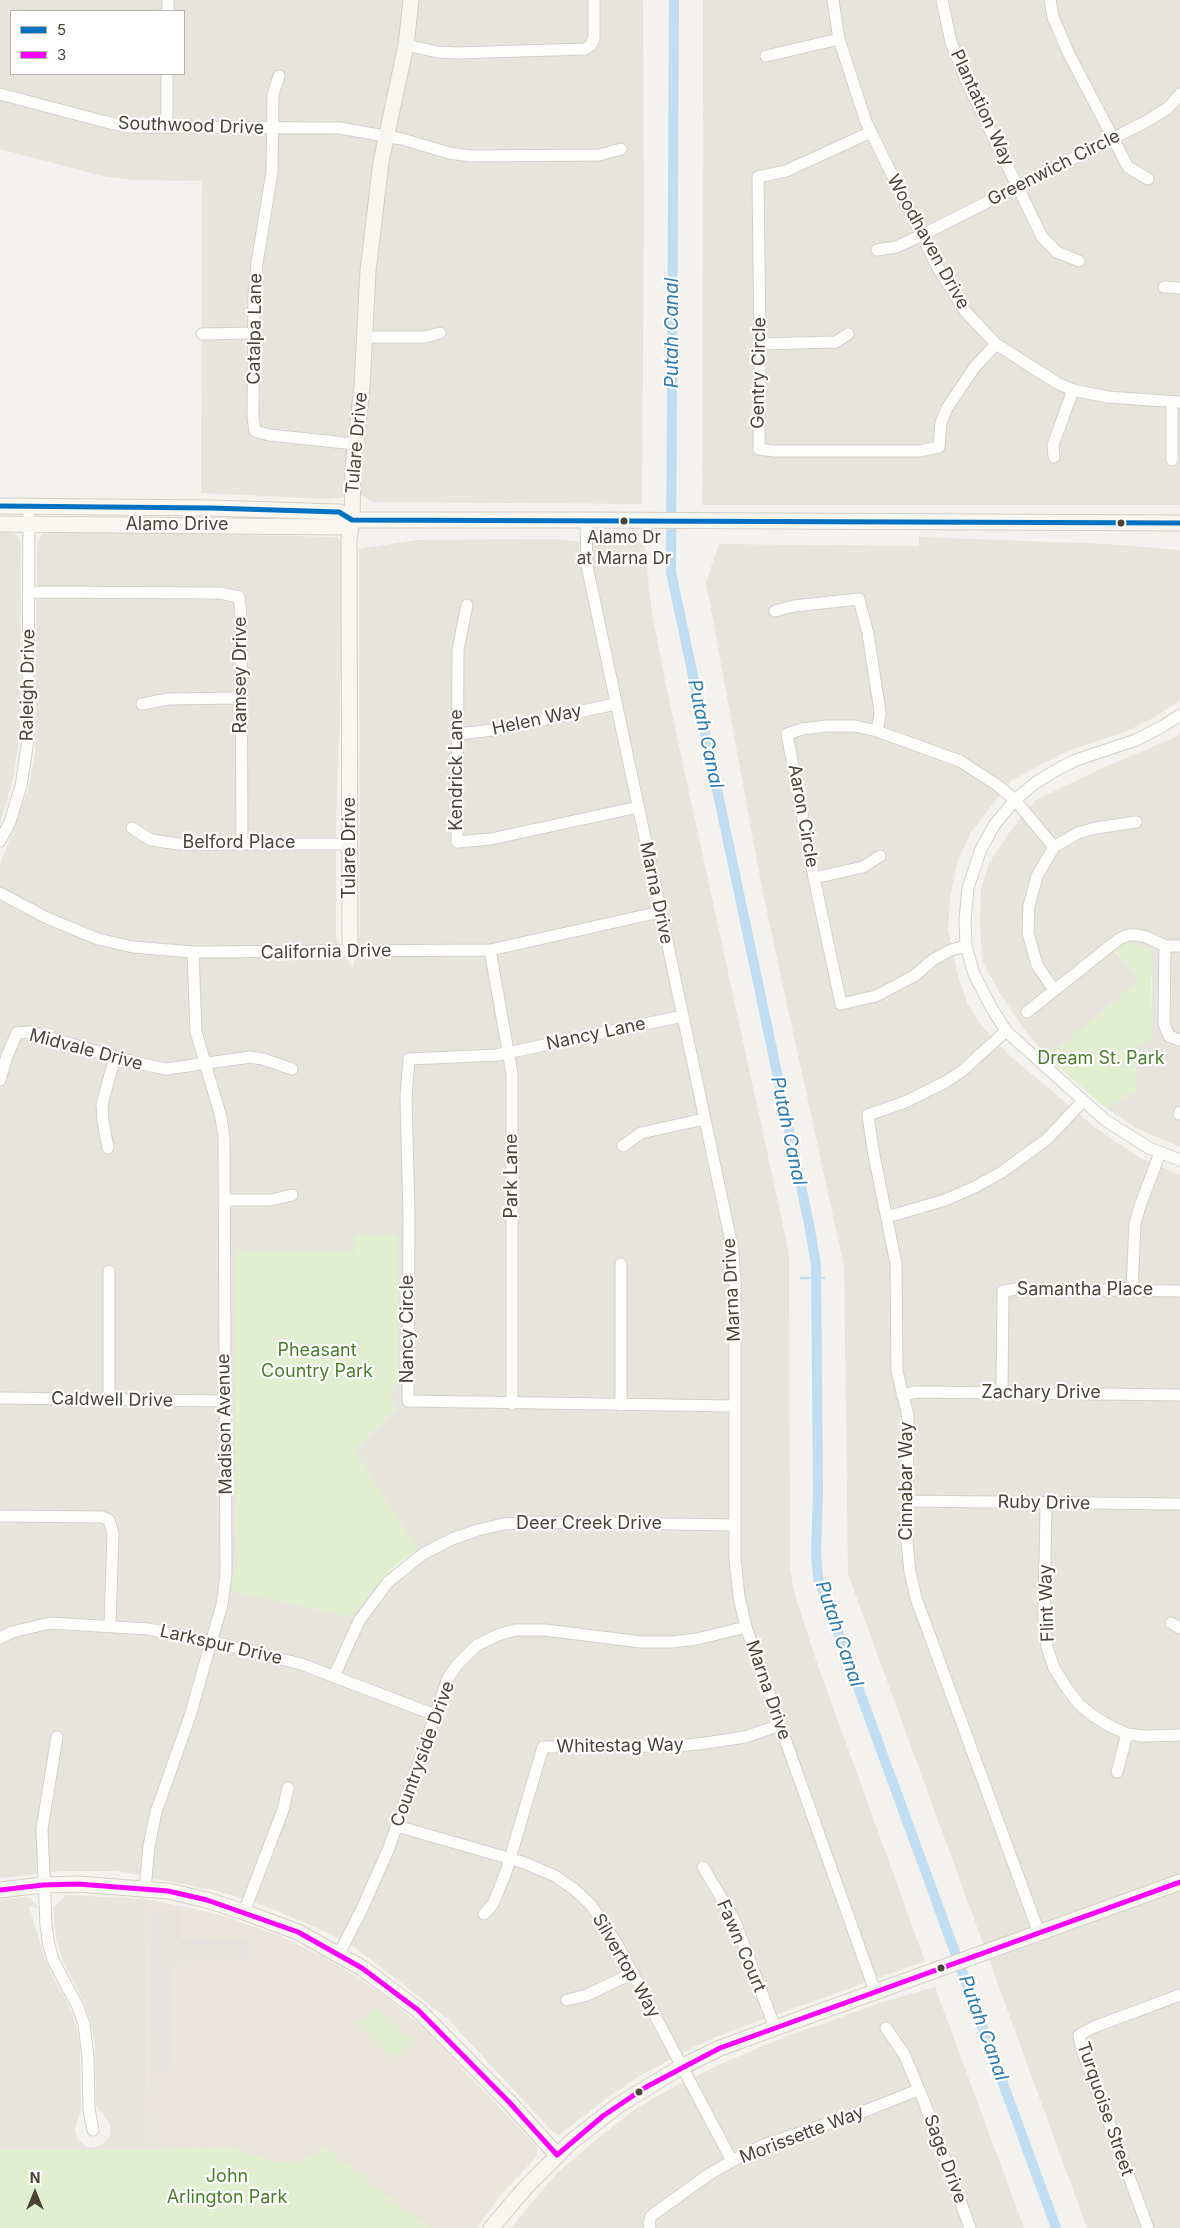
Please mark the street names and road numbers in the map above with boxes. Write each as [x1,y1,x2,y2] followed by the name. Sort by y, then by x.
[946,46,1018,170] street label: Plantation Way
[118,113,264,139] street label: Southwood Drive
[984,125,1124,211] street label: Greenwich Circle
[882,171,974,313] street label: Woodhaven Drive
[243,273,267,385] street label: Catalpa Lane
[747,317,771,429] street label: Gentry Circle
[342,391,372,495] street label: Tulare Drive
[125,514,229,536] street label: Alamo Drive
[230,617,252,733] street label: Ramsey Drive
[16,629,40,741] street label: Raleigh Drive
[490,700,584,740] street label: Helen Way
[446,709,468,831] street label: Kendrick Lane
[783,763,823,869] street label: Aaron Circle
[339,797,361,899] street label: Tulare Drive
[183,832,295,854] street label: Belford Place
[635,840,677,946] street label: Marna Drive
[260,940,392,964] street label: California Drive
[544,1013,648,1055] street label: Nancy Lane
[27,1024,145,1076] street label: Midvale Drive
[501,1133,523,1219] street label: Park Lane
[718,1238,746,1342] street label: Marna Drive
[397,1275,419,1383] street label: Nancy Circle
[1017,1279,1153,1301] street label: Samantha Place
[213,1353,237,1495] street label: Madison Avenue
[981,1382,1101,1404] street label: Zachary Drive
[51,1388,173,1412] street label: Caldwell Drive
[896,1422,918,1540] street label: Cinnabar Way
[997,1491,1091,1515] street label: Ruby Drive
[516,1513,662,1535] street label: Deer Creek Drive
[1035,1564,1059,1642] street label: Flint Way
[158,1620,284,1670] street label: Larkspur Drive
[741,1637,795,1743] street label: Marna Drive
[387,1678,459,1830] street label: Countryside Drive
[556,1734,684,1758] street label: Whitestag Way
[712,1897,770,1995] street label: Fawn Court
[587,1910,665,2022] street label: Silvertop Way
[1072,2039,1138,2179] street label: Turquoise Street
[737,2101,867,2169] street label: Morissette Way
[919,2112,971,2206] street label: Sage Drive

